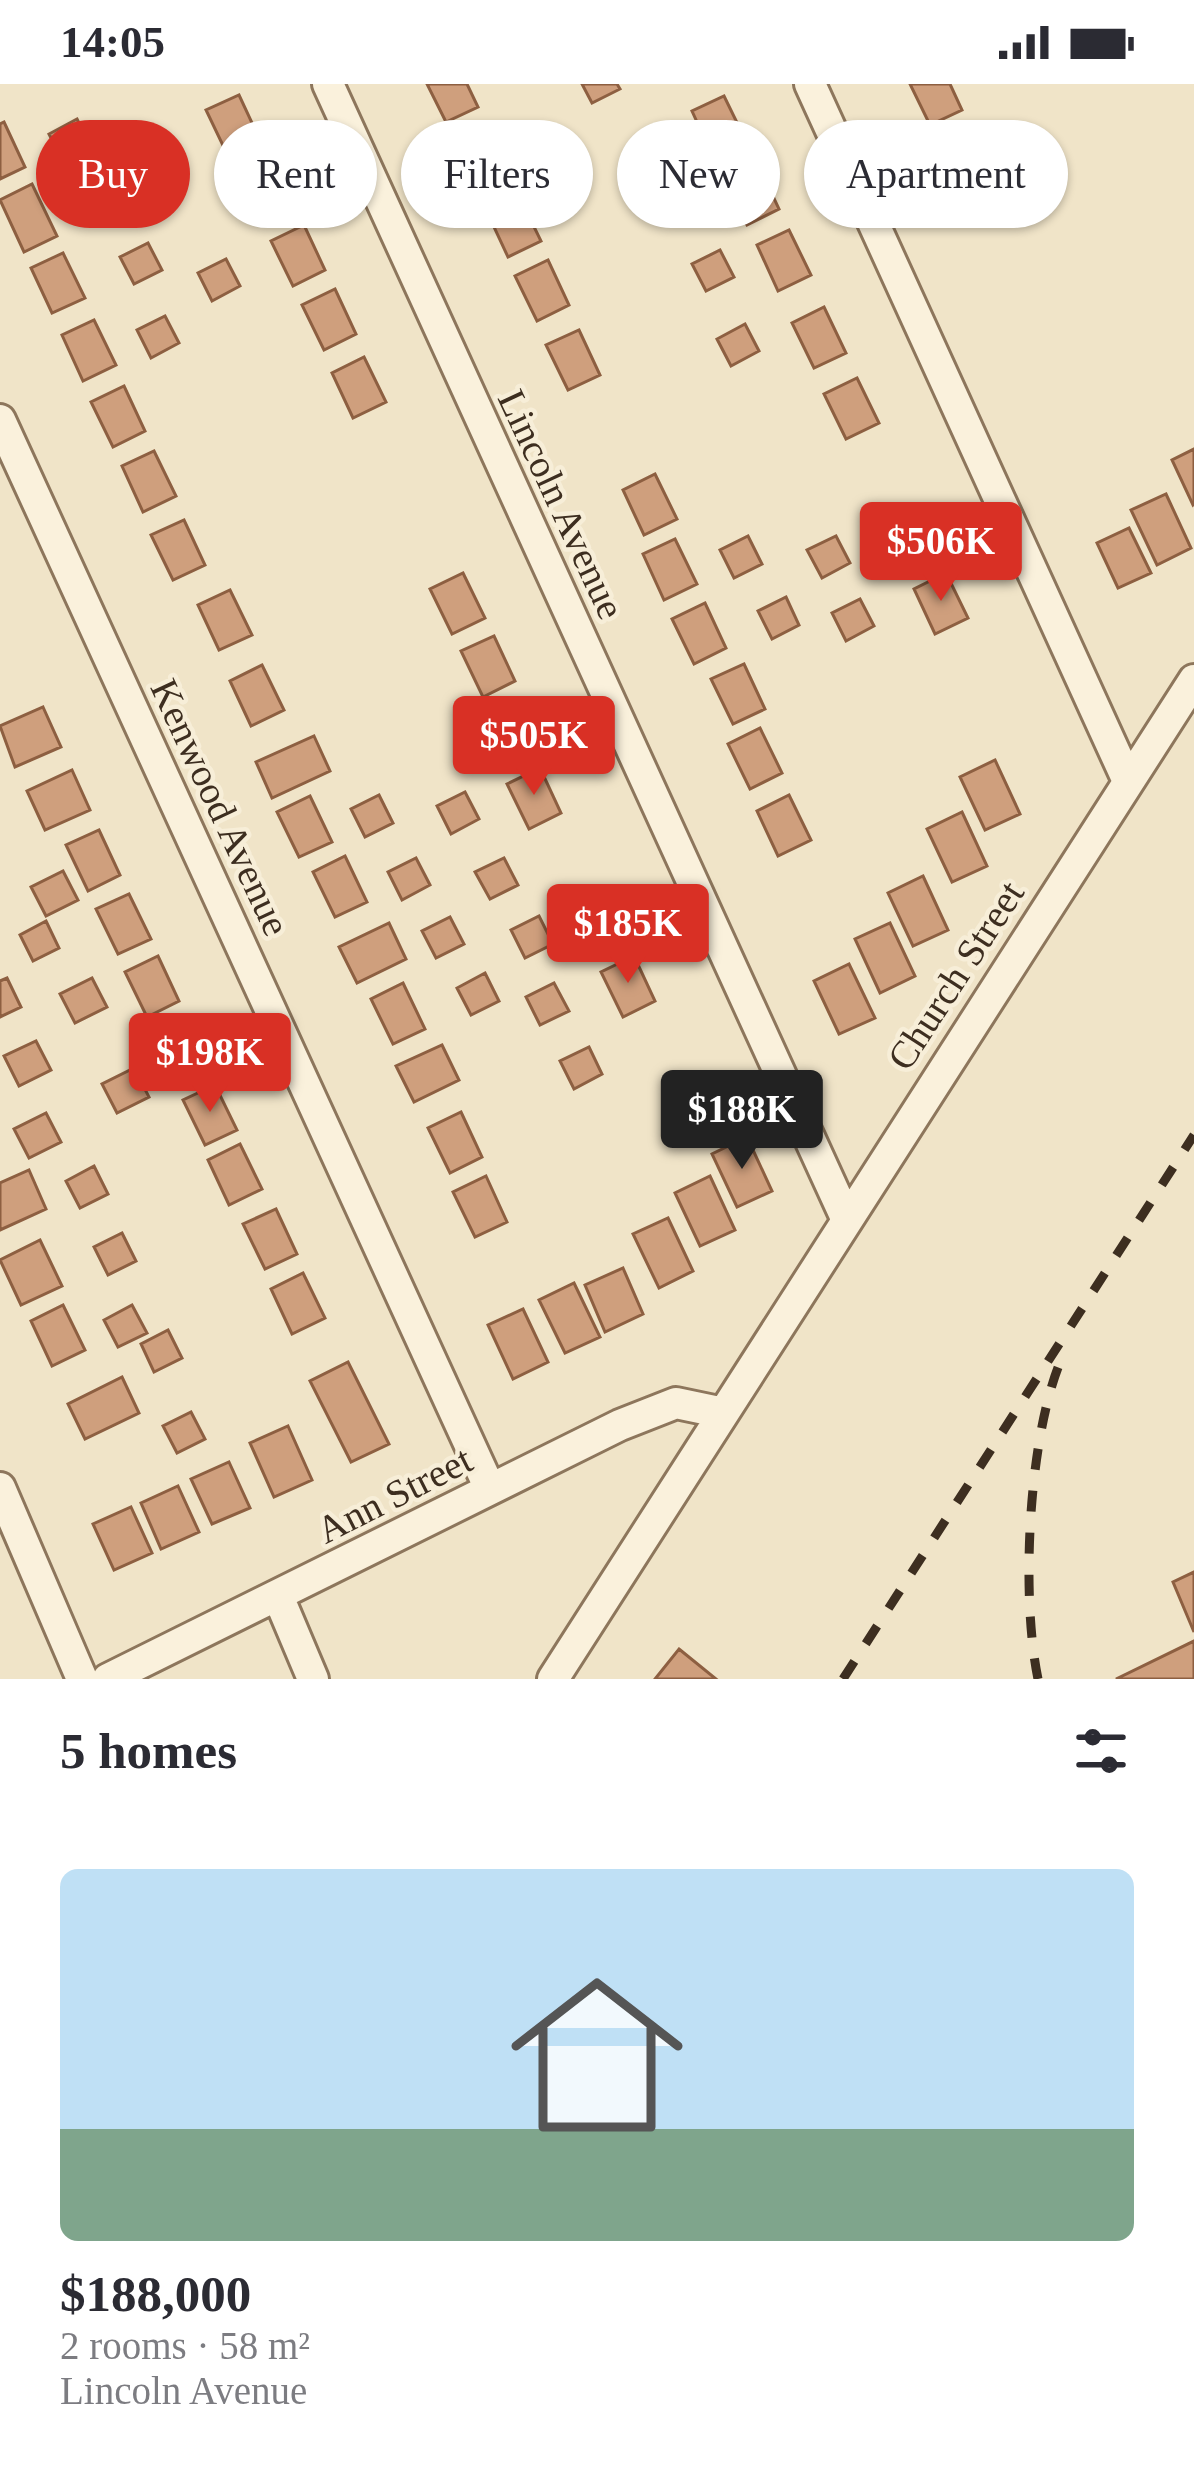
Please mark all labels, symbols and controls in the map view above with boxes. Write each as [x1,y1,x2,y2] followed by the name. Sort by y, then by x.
[60,17,165,67] text: 14:05
[36,120,190,228] chip: Buy
[214,120,377,228] chip: Rent
[401,120,593,228] chip: Filters
[617,120,780,228] chip: New
[804,120,1068,228] chip: Apartment
[490,383,633,625] street label: Lincoln Avenue
[857,502,1025,604] pin: $506K
[887,519,995,562] text: $506K
[142,672,299,942] street label: Kenwood Avenue
[450,696,618,798] pin: $505K
[480,713,588,756] text: $505K
[879,873,1032,1077] street label: Church Street
[544,884,712,986] pin: $185K
[574,901,682,944] text: $185K
[126,1013,294,1115] pin: $198K
[156,1030,264,1073] text: $198K
[658,1070,826,1172] pin: $188K
[688,1087,796,1130] text: $188K
[310,1437,479,1552] street label: Ann Street
[1068,1718,1134,1784] icon: filters
[60,1723,237,1779] text: 5 homes
[489,1947,705,2163] icon: home
[60,2266,251,2322] text: $188,000
[60,2324,310,2367] text: 2 rooms · 58 m²
[60,2369,307,2412] text: Lincoln Avenue

